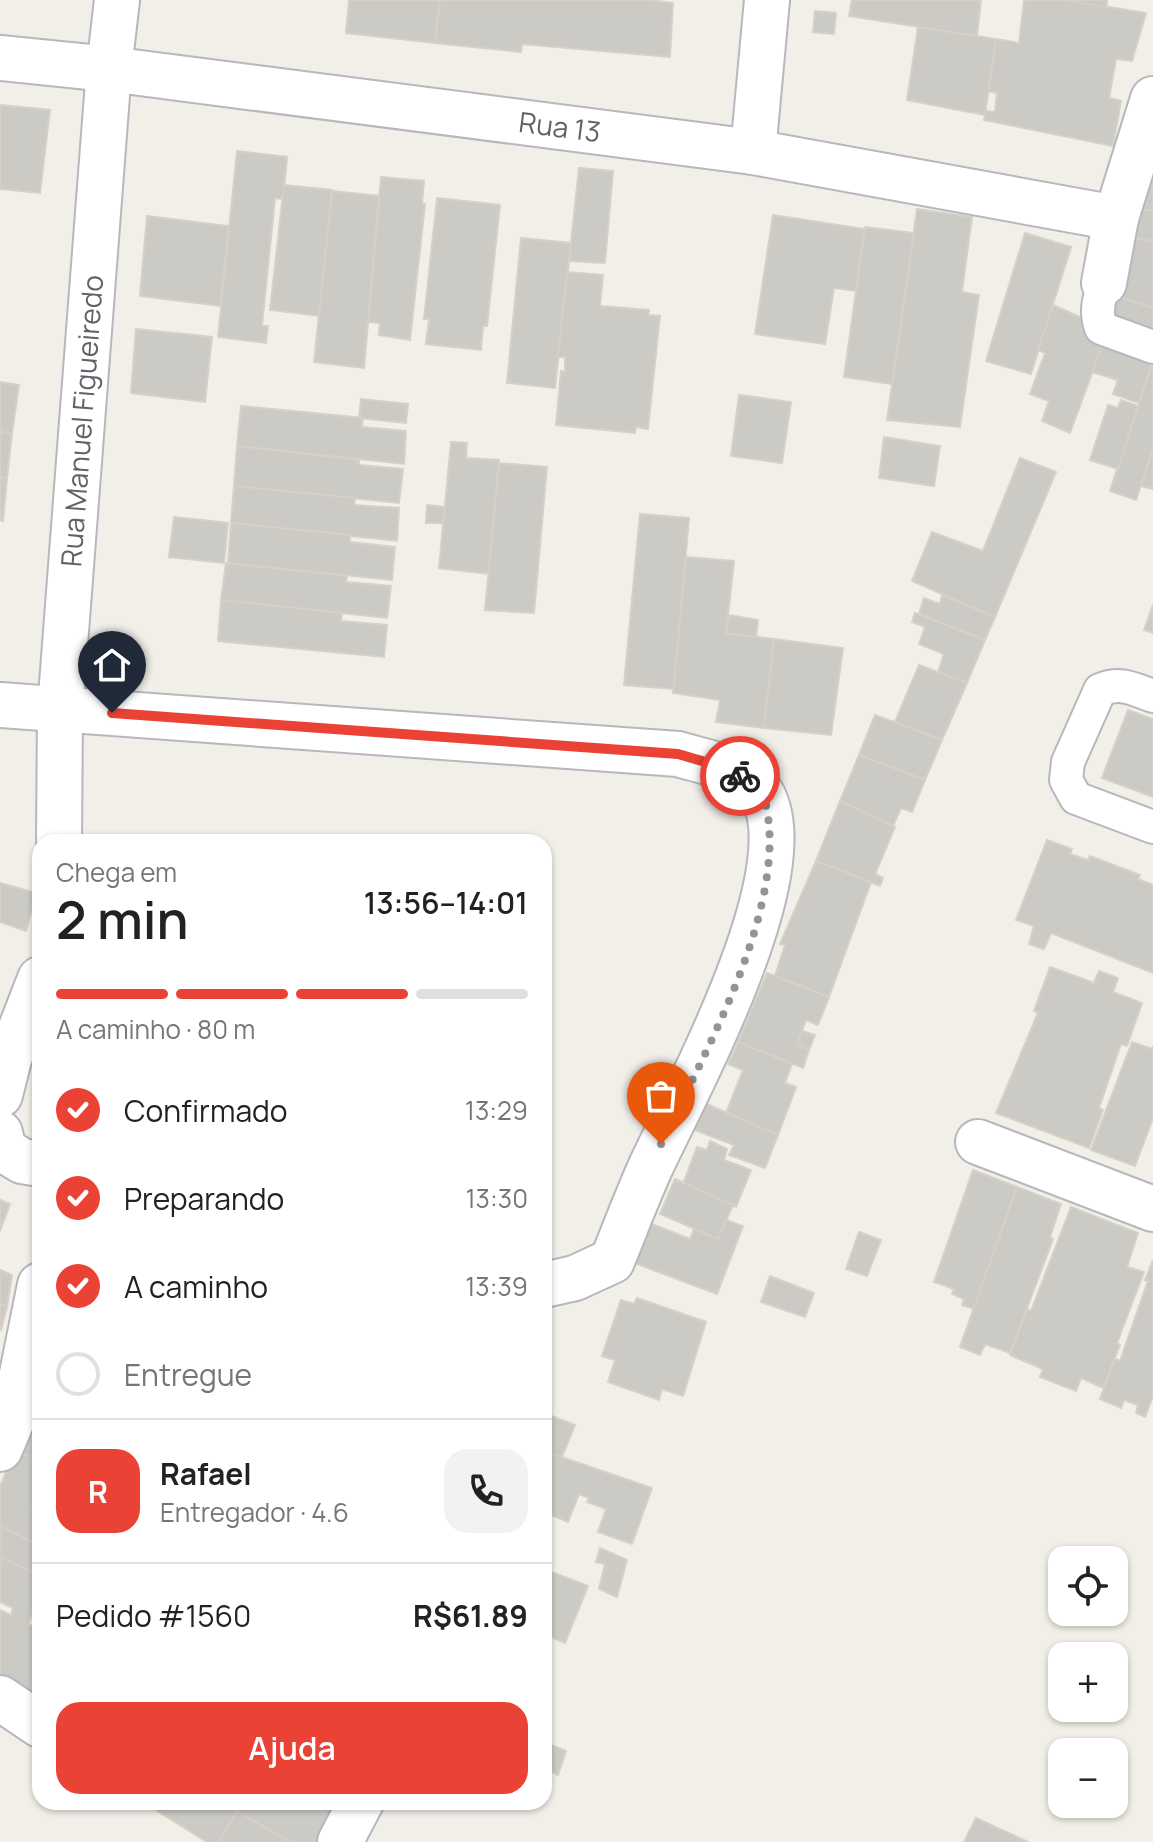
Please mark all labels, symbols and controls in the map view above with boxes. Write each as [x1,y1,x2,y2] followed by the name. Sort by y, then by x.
[517,102,603,150] street label: Rua 13
[51,273,111,568] street label: Rua Manuel Figueiredo
[78,631,146,713] pin
[90,643,134,687] icon: home
[700,736,780,816] courier
[718,754,762,798] icon: bike
[56,854,177,890] text: Chega em
[364,882,528,923] text: 13:56–14:01
[56,884,189,955] text: 2 min
[56,1011,255,1047] text: A caminho · 80 m
[627,1062,695,1144] pin
[639,1074,683,1118] icon: bag
[56,1088,100,1132] icon: check
[124,1090,288,1131] text: Confirmado
[465,1092,528,1128] text: 13:29
[56,1176,100,1220] icon: check
[124,1178,284,1219] text: Preparando
[465,1180,528,1216] text: 13:30
[56,1264,100,1308] icon: check
[124,1266,268,1307] text: A caminho
[465,1268,528,1304] text: 13:39
[124,1354,252,1395] text: Entregue
[444,1449,528,1533] button: phone
[160,1453,252,1494] text: Rafael
[88,1471,108,1512] text: R
[160,1494,349,1530] text: Entregador · 4.6
[1048,1546,1128,1818] map controls
[1048,1546,1128,1626] button: locate
[56,1595,251,1636] text: Pedido #1560
[413,1595,528,1636] text: R$61.89
[1048,1642,1128,1722] button: +
[56,1702,528,1794] button: Ajuda
[1048,1738,1128,1818] button: −

